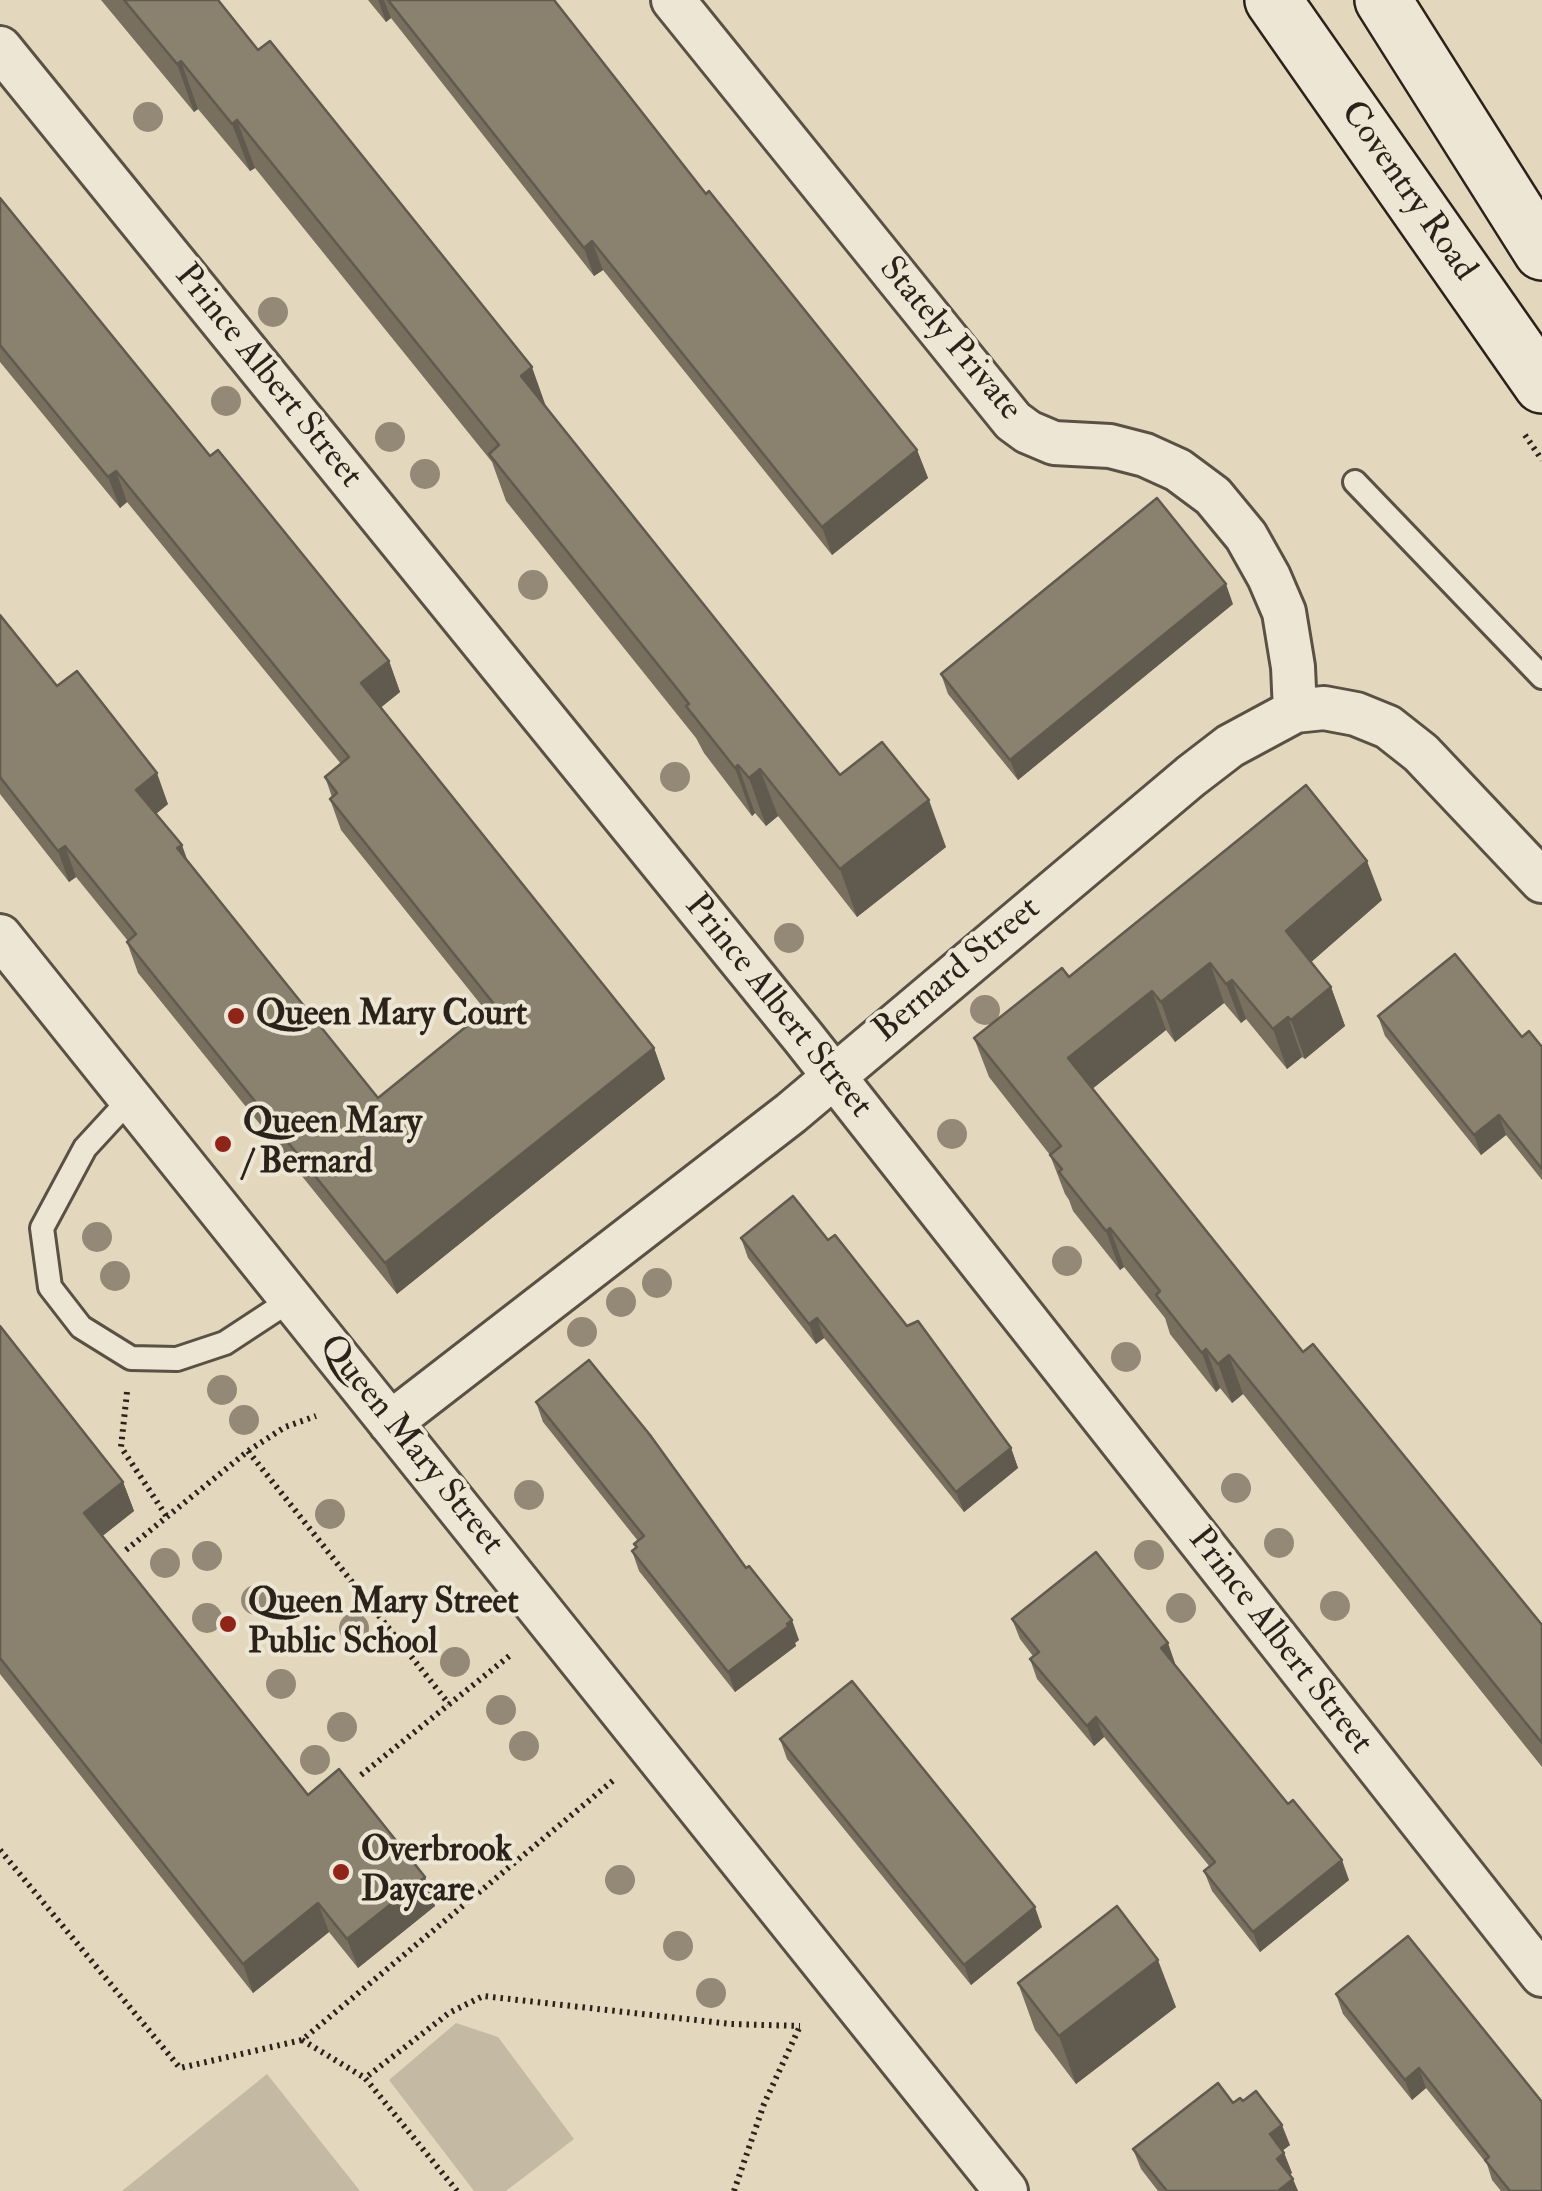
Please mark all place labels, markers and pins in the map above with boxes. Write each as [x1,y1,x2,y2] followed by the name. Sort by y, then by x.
[256,995,527,1037] place label: Queen Mary Court
[225,1005,247,1027] marker: Queen Mary Court
[243,1103,422,1185] place label: Queen Mary / Bernard
[212,1133,234,1155] marker: Queen Mary / Bernard
[248,1583,518,1665] place label: Queen Mary Street Public School
[217,1613,239,1635] marker: Queen Mary Street Public School
[361,1831,512,1913] place label: Overbrook Daycare
[330,1861,352,1883] marker: Overbrook Daycare

